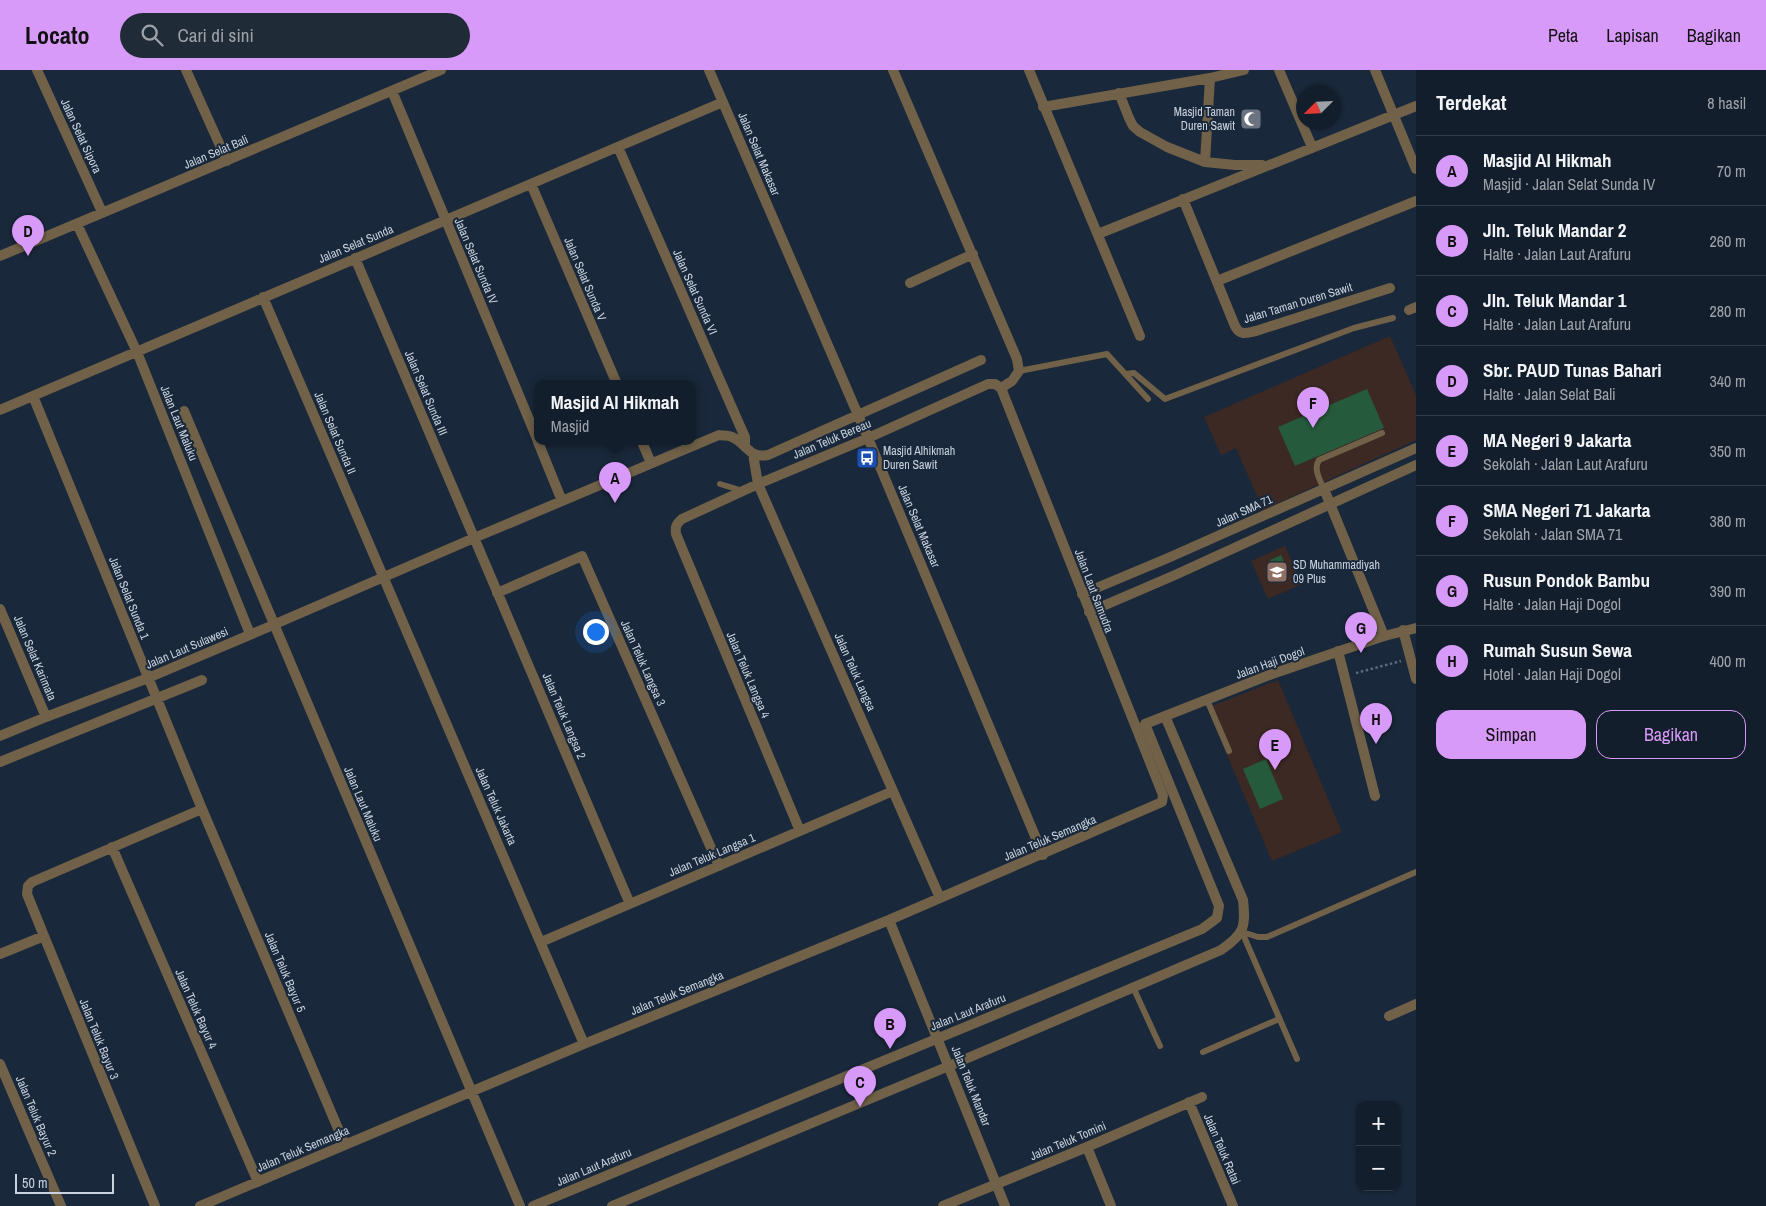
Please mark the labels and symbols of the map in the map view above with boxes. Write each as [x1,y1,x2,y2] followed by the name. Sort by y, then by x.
[1296,85,1341,130] north arrow
[57,96,105,176] street label: Jalan Selat Sipora
[1174,104,1235,134] place label: Masjid Taman Duren Sawit
[1239,107,1263,131] mosque icon: Masjid Taman Duren Sawit
[734,110,784,199] street label: Jalan Selat Makasar
[181,131,251,173] street label: Jalan Selat Bali
[12,215,44,256] pin: D
[451,216,501,307] street label: Jalan Selat Sunda IV
[316,221,396,267] street label: Jalan Selat Sunda
[560,235,610,324] street label: Jalan Selat Sunda V
[669,247,721,337] street label: Jalan Selat Sunda VI
[1242,279,1354,327] street label: Jalan Taman Duren Sawit
[401,348,451,438] street label: Jalan Selat Sunda III
[157,383,201,463] street label: Jalan Laut Maluku
[1297,387,1329,428] pin: F
[310,389,360,477] street label: Jalan Selat Sunda II
[790,415,874,463] street label: Jalan Teluk Bereau
[883,443,955,473] place label: Masjid Alhikmah Duren Sawit
[855,446,879,470] bus stop icon: Masjid Alhikmah Duren Sawit
[599,462,631,503] pin: A
[894,482,944,571] street label: Jalan Selat Makasar
[1213,491,1275,531] street label: Jalan SMA 71
[1071,547,1117,635] street label: Jalan Laut Samudra
[105,554,153,642] street label: Jalan Selat Sunda 1
[1293,557,1380,587] place label: SD Muhammadiyah 09 Plus
[1265,560,1289,584] school or university icon: SD Muhammadiyah 09 Plus
[1345,612,1377,653] pin: G
[10,613,60,704] street label: Jalan Selat Karimata
[617,618,669,708] street label: Jalan Teluk Langsa 3
[583,619,609,645] your location
[143,623,231,673] street label: Jalan Laut Sulawesi
[723,629,774,721] street label: Jalan Teluk Langsa 4
[831,630,880,714] street label: Jalan Teluk Langsa
[1233,643,1307,683] street label: Jalan Haji Dogol
[539,670,589,762] street label: Jalan Teluk Langsa 2
[1360,703,1392,744] pin: H
[1259,729,1291,770] pin: E
[340,764,386,844] street label: Jalan Laut Maluku
[472,764,521,848] street label: Jalan Teluk Jakarta
[1001,811,1099,865] street label: Jalan Teluk Semangka
[666,829,758,880] street label: Jalan Teluk Langsa 1
[261,929,309,1015] street label: Jalan Teluk Bayur 5
[171,967,221,1052] street label: Jalan Teluk Bayur 4
[628,967,726,1019] street label: Jalan Teluk Semangka
[928,990,1008,1034] street label: Jalan Laut Arafuru
[76,996,122,1082] street label: Jalan Teluk Bayur 3
[874,1008,906,1049] pin: B
[948,1044,995,1129] street label: Jalan Teluk Mandar
[844,1066,876,1107] pin: C
[12,1073,60,1159] street label: Jalan Teluk Bayur 2
[1200,1111,1244,1187] street label: Jalan Teluk Ratai
[1028,1118,1108,1164] street label: Jalan Teluk Tomini
[254,1122,352,1176] street label: Jalan Teluk Semangka
[554,1144,634,1190] street label: Jalan Laut Arafuru
[15,1171,114,1194] scale bar

